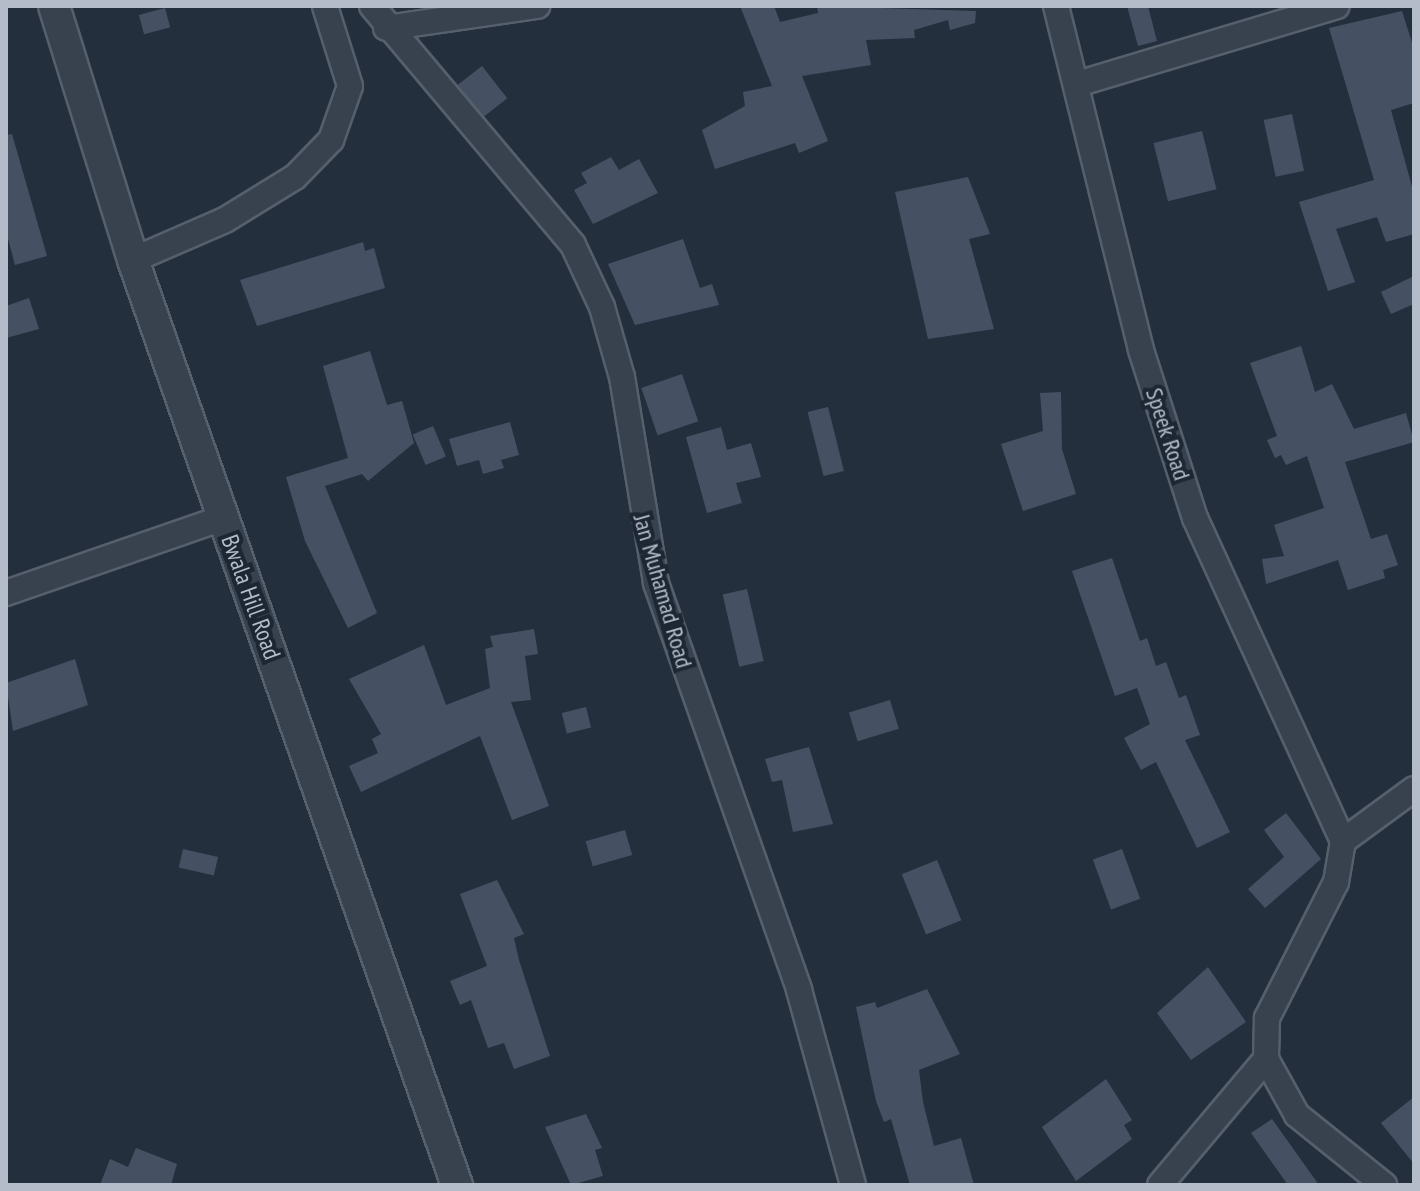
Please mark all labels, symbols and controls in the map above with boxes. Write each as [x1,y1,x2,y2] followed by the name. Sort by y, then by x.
[1140,384,1196,484] street label: Speek Road
[627,511,699,671] street label: Jan Muhamad Road
[215,531,287,663] street label: Bwala Hill Road

